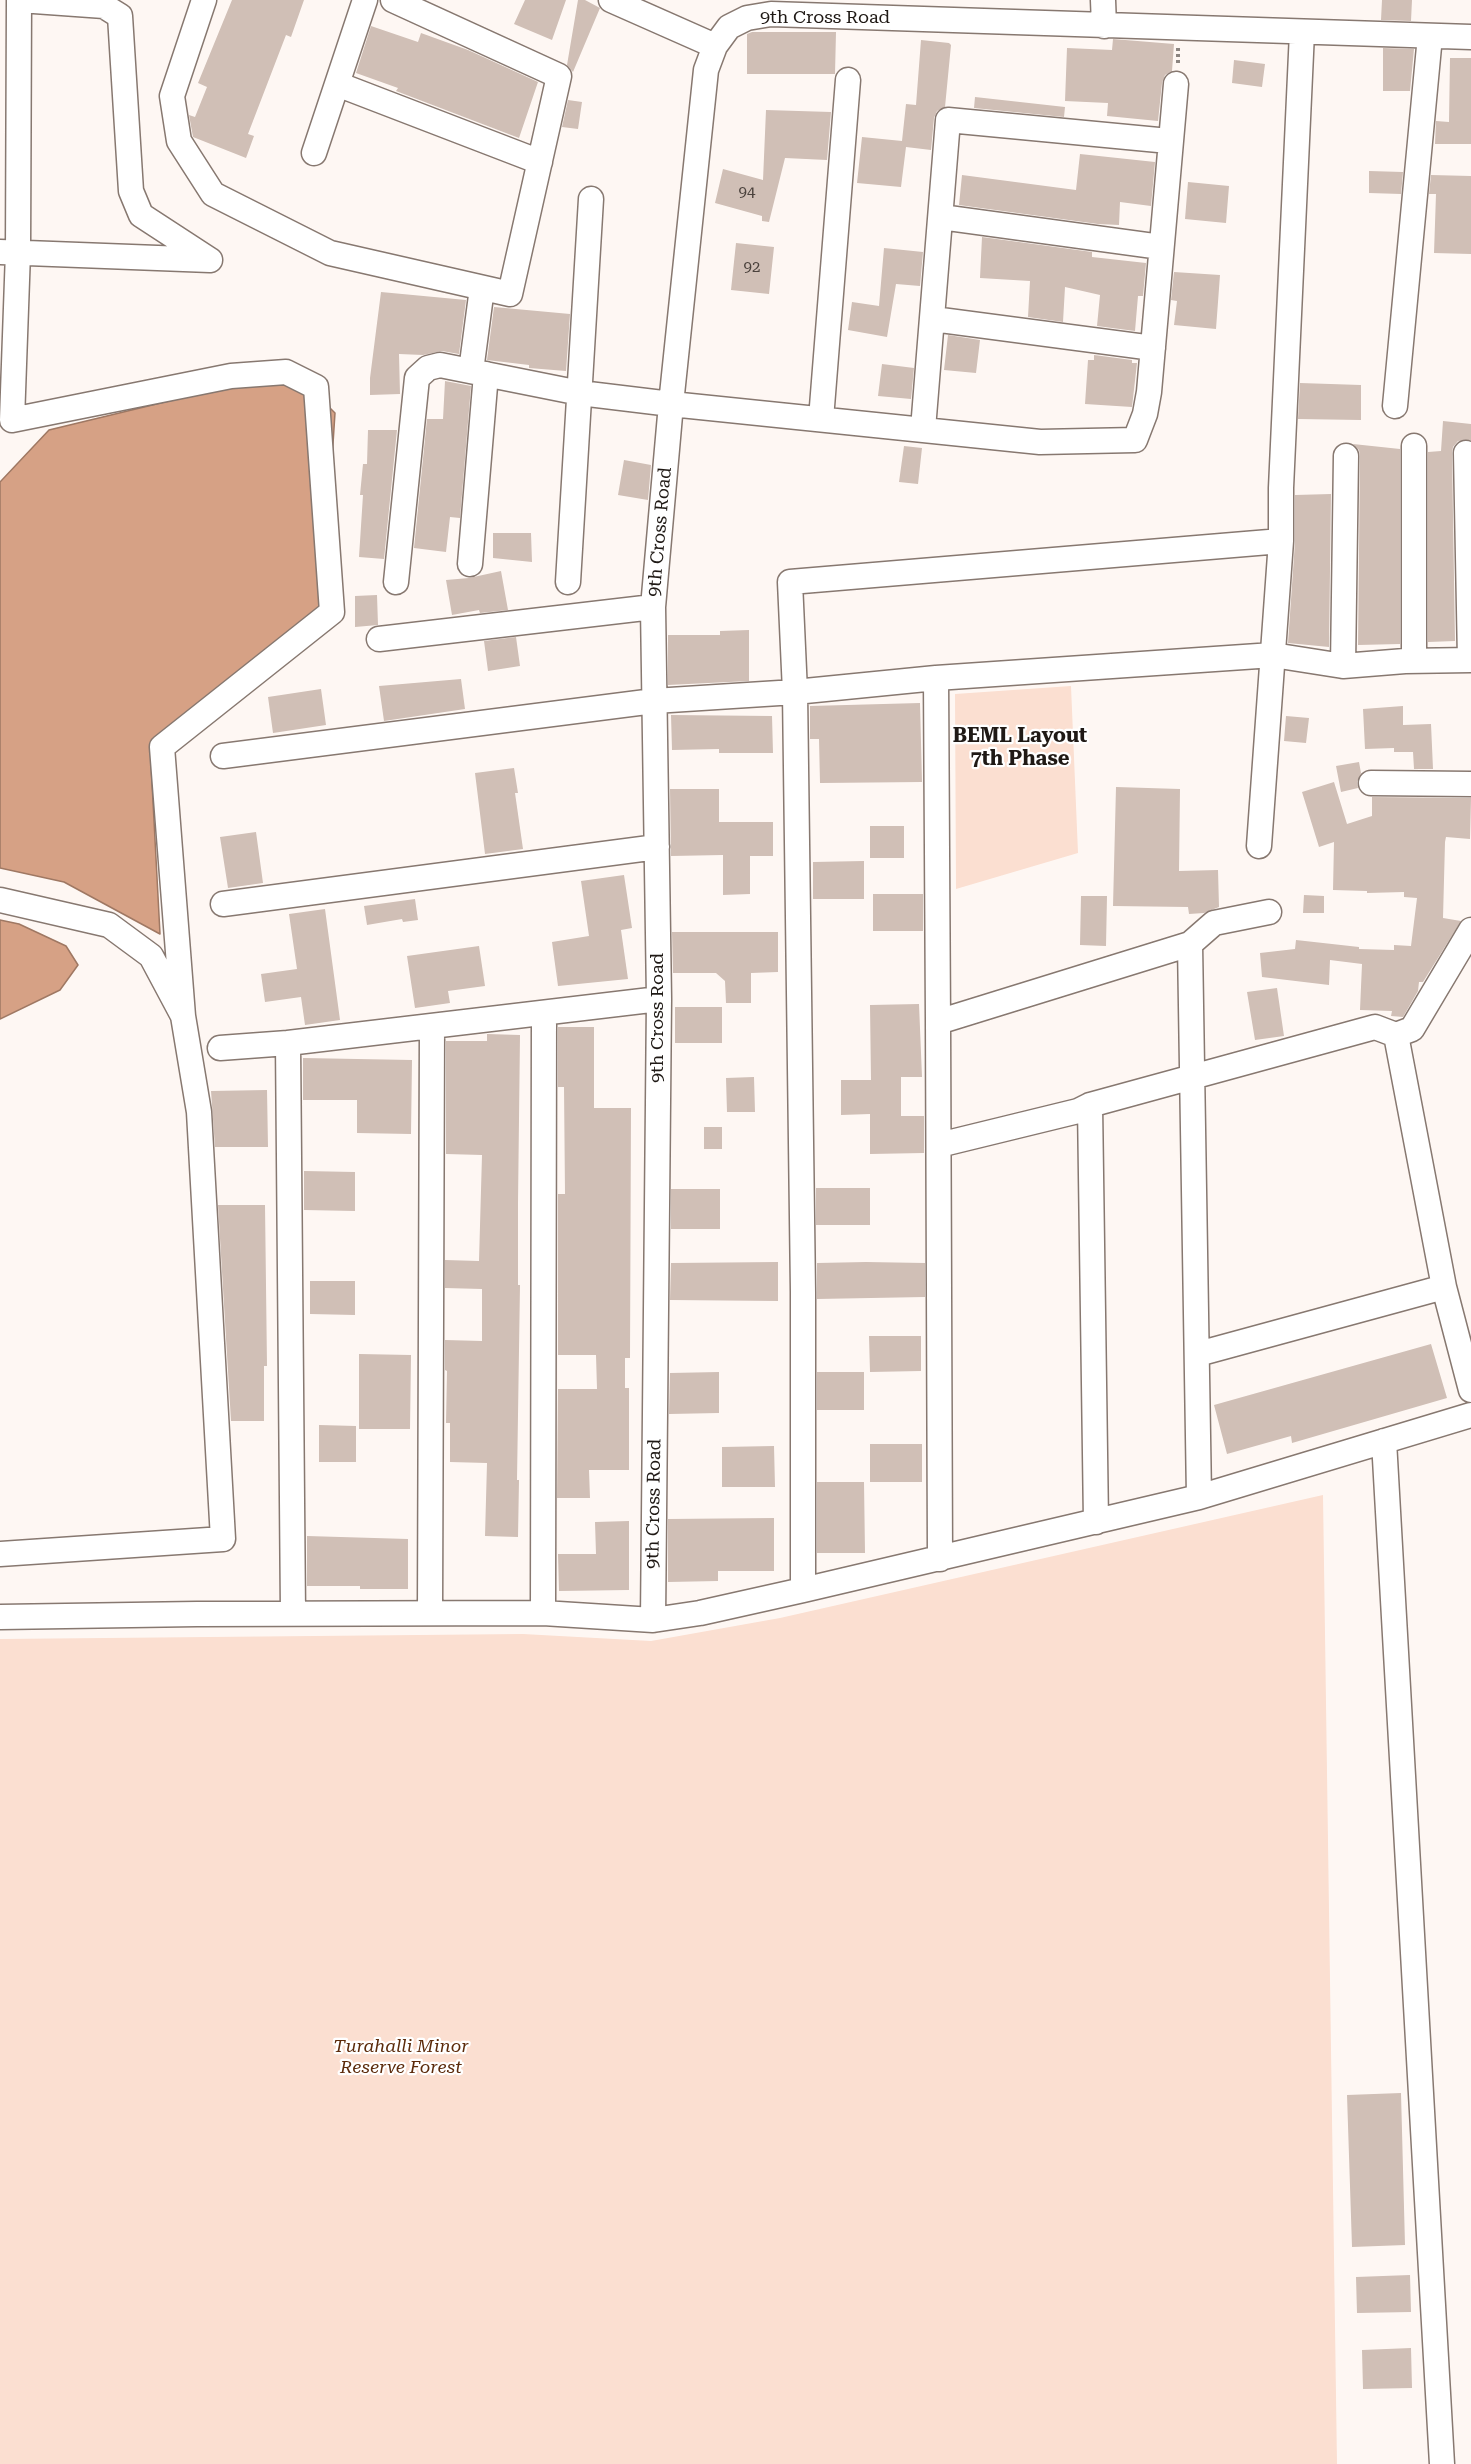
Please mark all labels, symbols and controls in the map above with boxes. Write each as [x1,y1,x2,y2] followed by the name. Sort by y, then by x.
[760,7,890,29] street label: 9th Cross Road
[739,184,755,202] house number: 94
[744,259,760,277] house number: 92
[644,466,676,598] street label: 9th Cross Road
[953,724,1087,771] district label: BEML Layout 7th Phase
[647,953,669,1083] street label: 9th Cross Road
[642,1439,666,1569] street label: 9th Cross Road
[333,2036,469,2078] park label: Turahalli Minor Reserve Forest

